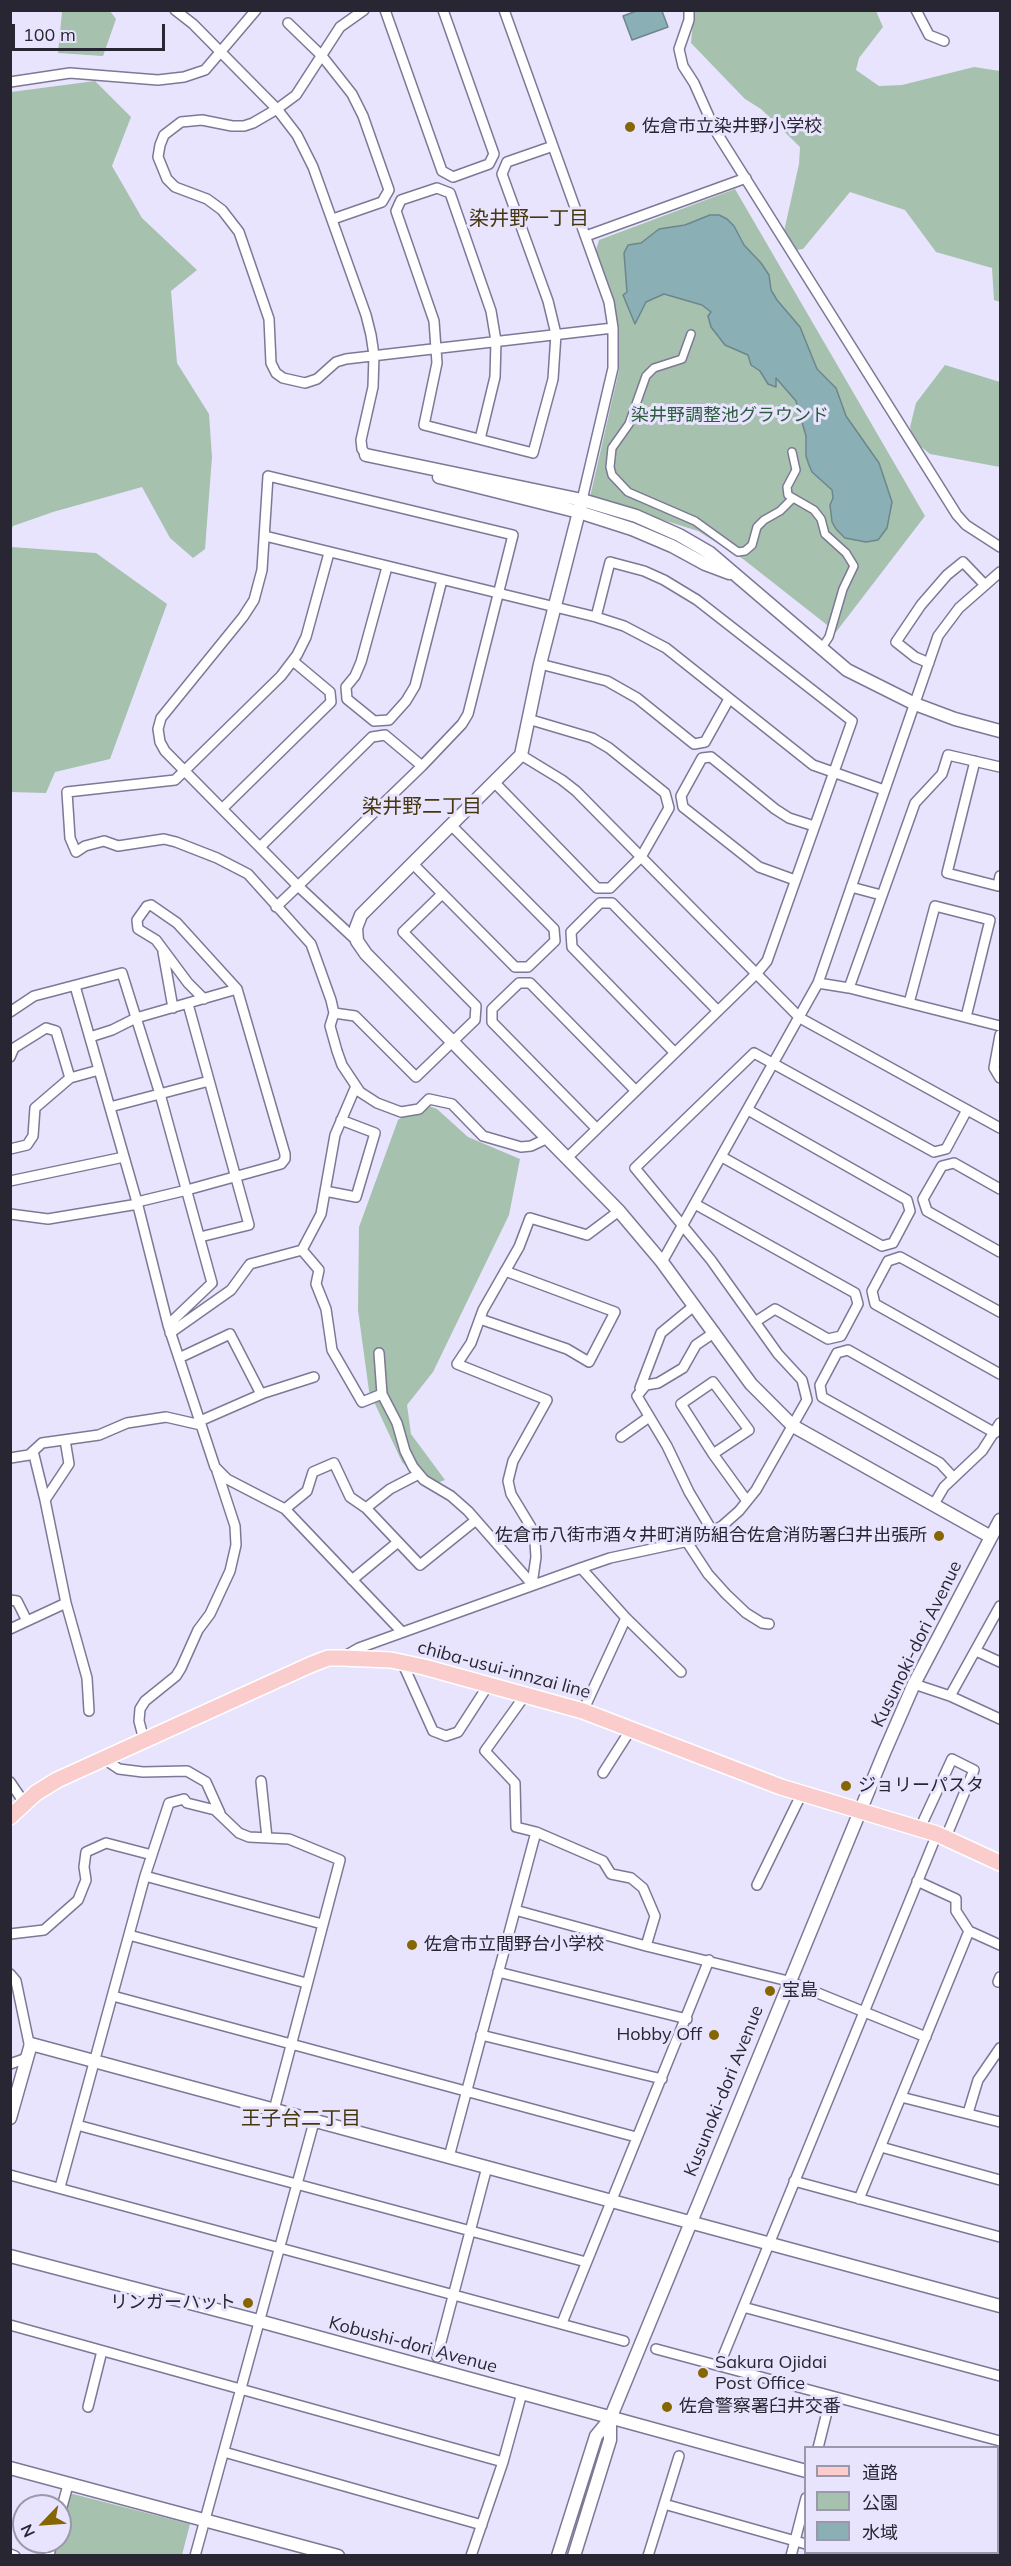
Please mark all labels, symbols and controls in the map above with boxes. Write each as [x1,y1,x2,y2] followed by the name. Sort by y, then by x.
[15,12,168,50] scale bar
[23,23,76,46] text: 100 m
[642,116,822,138] place label: 佐倉市立染井野小学校
[623,120,637,134] marker: 佐倉市立染井野小学校
[469,207,589,231] district label: 染井野一丁目
[631,405,829,427] park label: 染井野調整池グラウンド
[362,795,482,819] district label: 染井野二丁目
[495,1525,927,1547] place label: 佐倉市八街市酒々井町消防組合佐倉消防署臼井出張所
[932,1529,946,1543] marker: 佐倉市八街市酒々井町消防組合佐倉消防署臼井出張所
[867,1557,967,1731] street label: Kusunoki-dori Avenue
[415,1637,593,1703] street label: chiba-usui-innzai line
[858,1775,984,1797] place label: ジョリーパスタ
[839,1779,853,1793] marker: ジョリーパスタ
[424,1934,604,1956] place label: 佐倉市立間野台小学校
[405,1938,419,1952] marker: 佐倉市立間野台小学校
[782,1980,818,2002] place label: 宝島
[763,1984,777,1998] marker: 宝島
[680,2002,768,2180] street label: Kusunoki-dori Avenue
[616,2024,702,2046] place label: Hobby Off
[707,2028,721,2042] marker: Hobby Off
[241,2107,361,2131] district label: 王子台二丁目
[110,2292,236,2314] place label: リンガーハット
[241,2296,255,2310] marker: リンガーハット
[326,2312,500,2378] street label: Kobushi-dori Avenue
[715,2352,827,2394] place label: Sakura Ojidai Post Office
[696,2366,710,2380] marker: Sakura Ojidai Post Office
[679,2396,841,2418] place label: 佐倉警察署臼井交番
[660,2400,674,2414] marker: 佐倉警察署臼井交番
[804,2446,999,2554] legend
[862,2461,898,2484] text: 道路
[862,2491,898,2514] text: 公園
[12,2494,72,2554] north arrow
[16,2521,39,2540] text: N
[862,2521,898,2544] text: 水域

